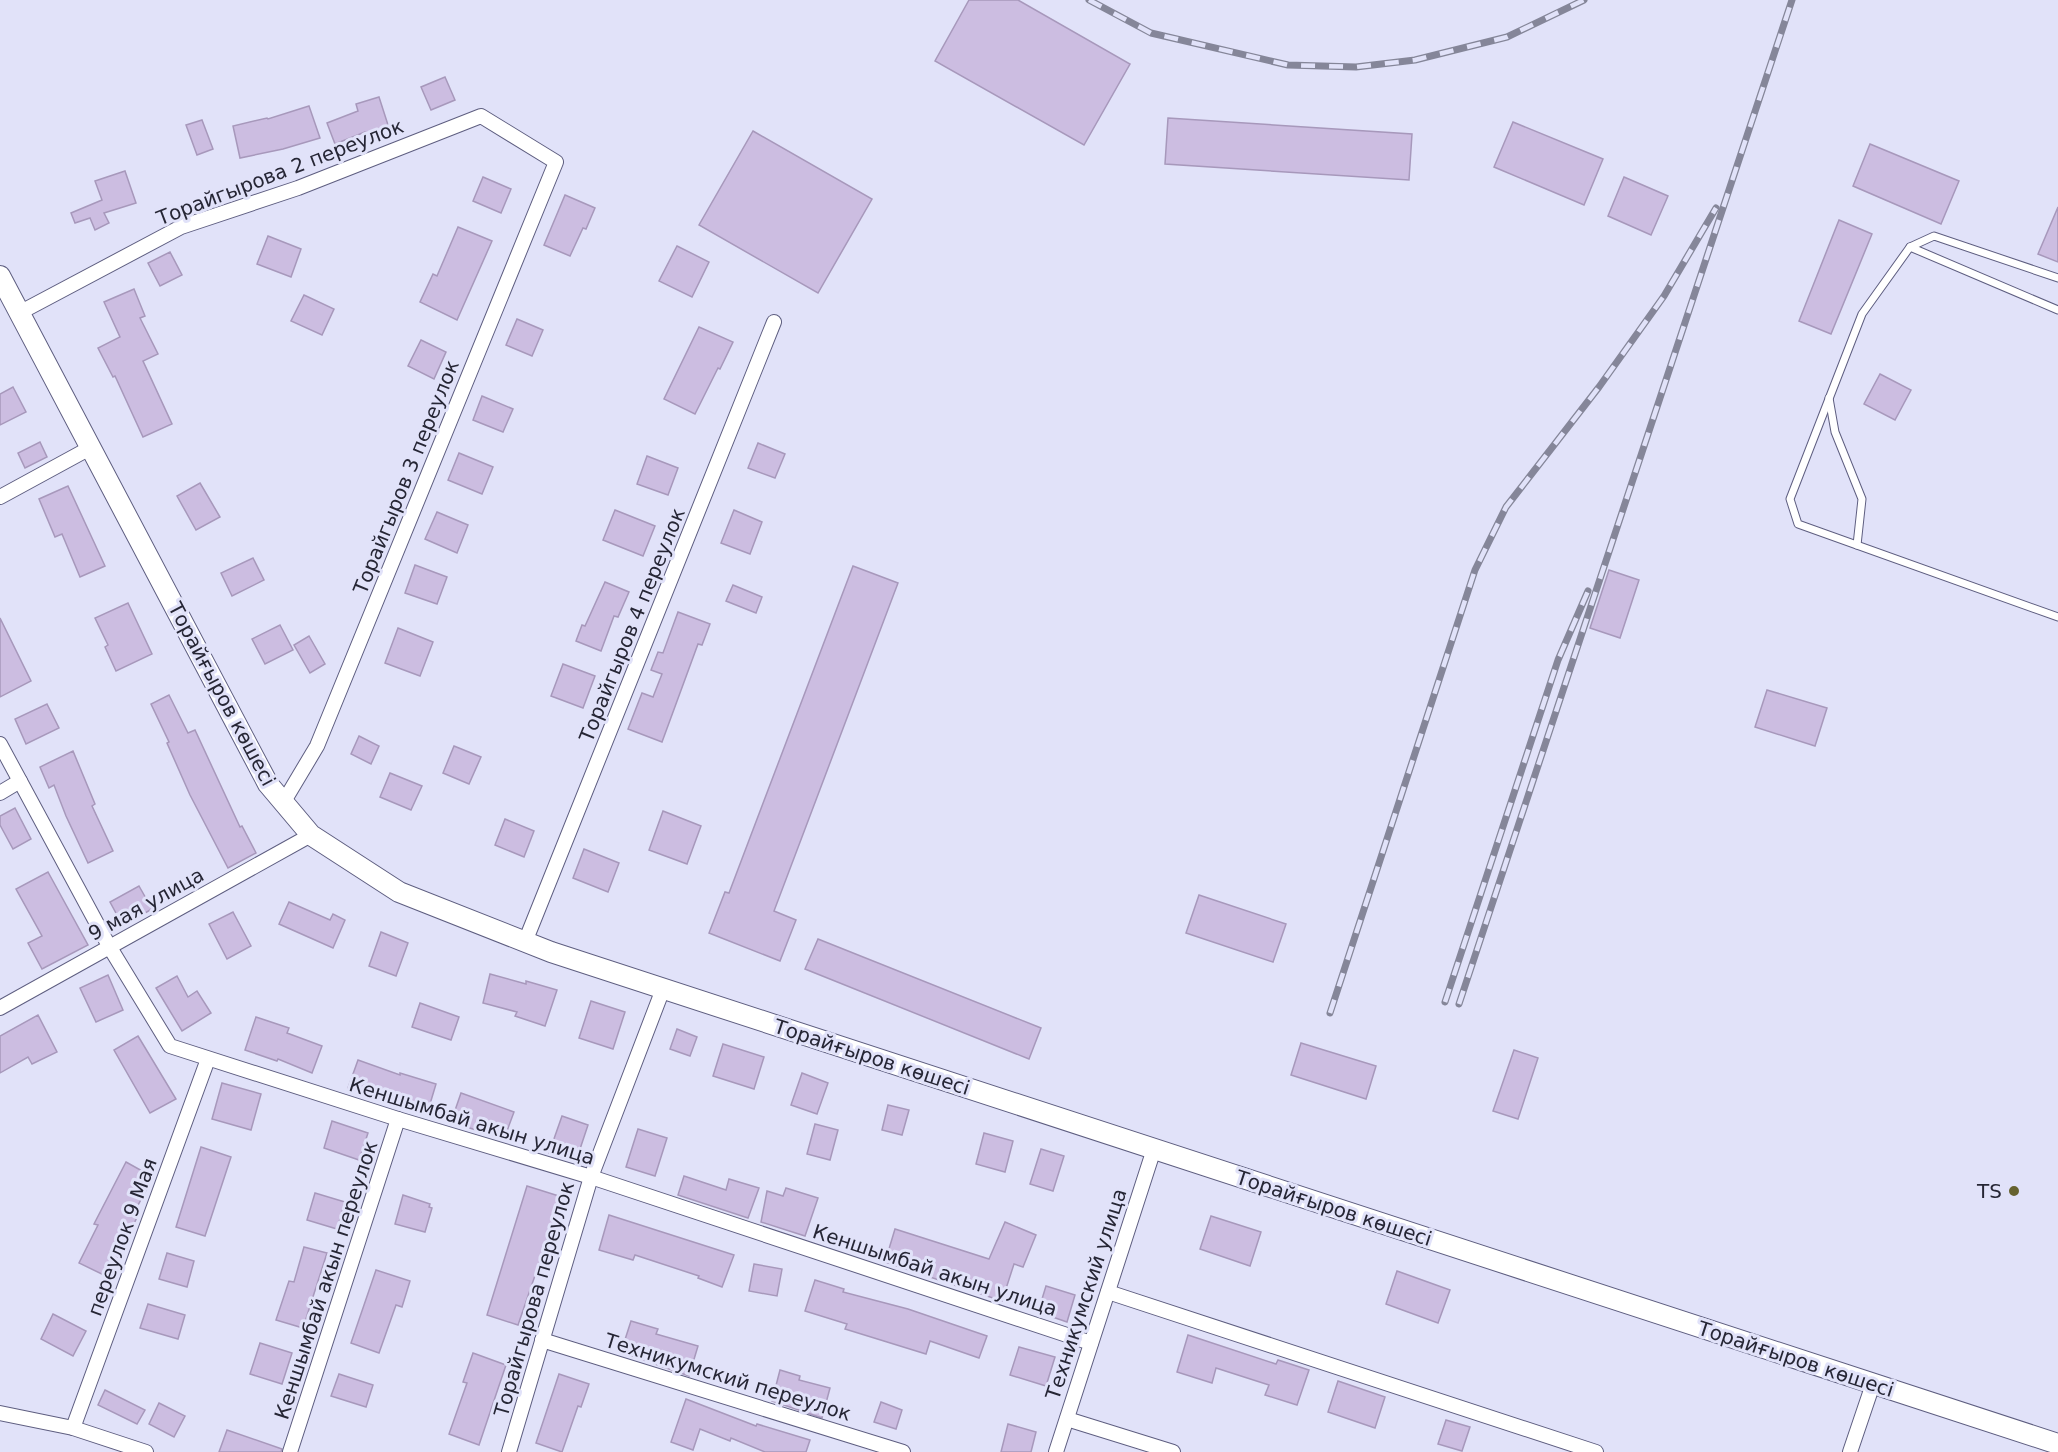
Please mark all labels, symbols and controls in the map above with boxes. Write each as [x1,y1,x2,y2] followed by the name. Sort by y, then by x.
[152,114,407,231] street label: Торайгырова 2 переулок
[348,357,464,598] street label: Торайгыров 3 переулок
[574,505,690,746] street label: Торайгыров 4 переулок
[163,597,281,790] street label: Торайғыров көшесі
[84,862,208,946] street label: 9 мая улица
[770,1014,973,1100] street label: Торайғыров көшесі
[346,1072,598,1170] street label: Кеншымбай акын улица
[270,1138,382,1422] street label: Кеншымбай акын переулок
[82,1155,162,1319] street label: переулок 9 Мая
[1232,1165,1435,1251] street label: Торайғыров көшесі
[489,1179,579,1420] street label: Торайгырова переулок
[1976,1179,2002,1203] place label: TS
[2007,1184,2021,1198] marker: TS
[1040,1186,1131,1403] street label: Техникумский улица
[810,1219,1060,1321] street label: Кеншымбай акын улица
[1694,1316,1897,1402] street label: Торайғыров көшесі
[601,1328,854,1426] street label: Техникумский переулок

